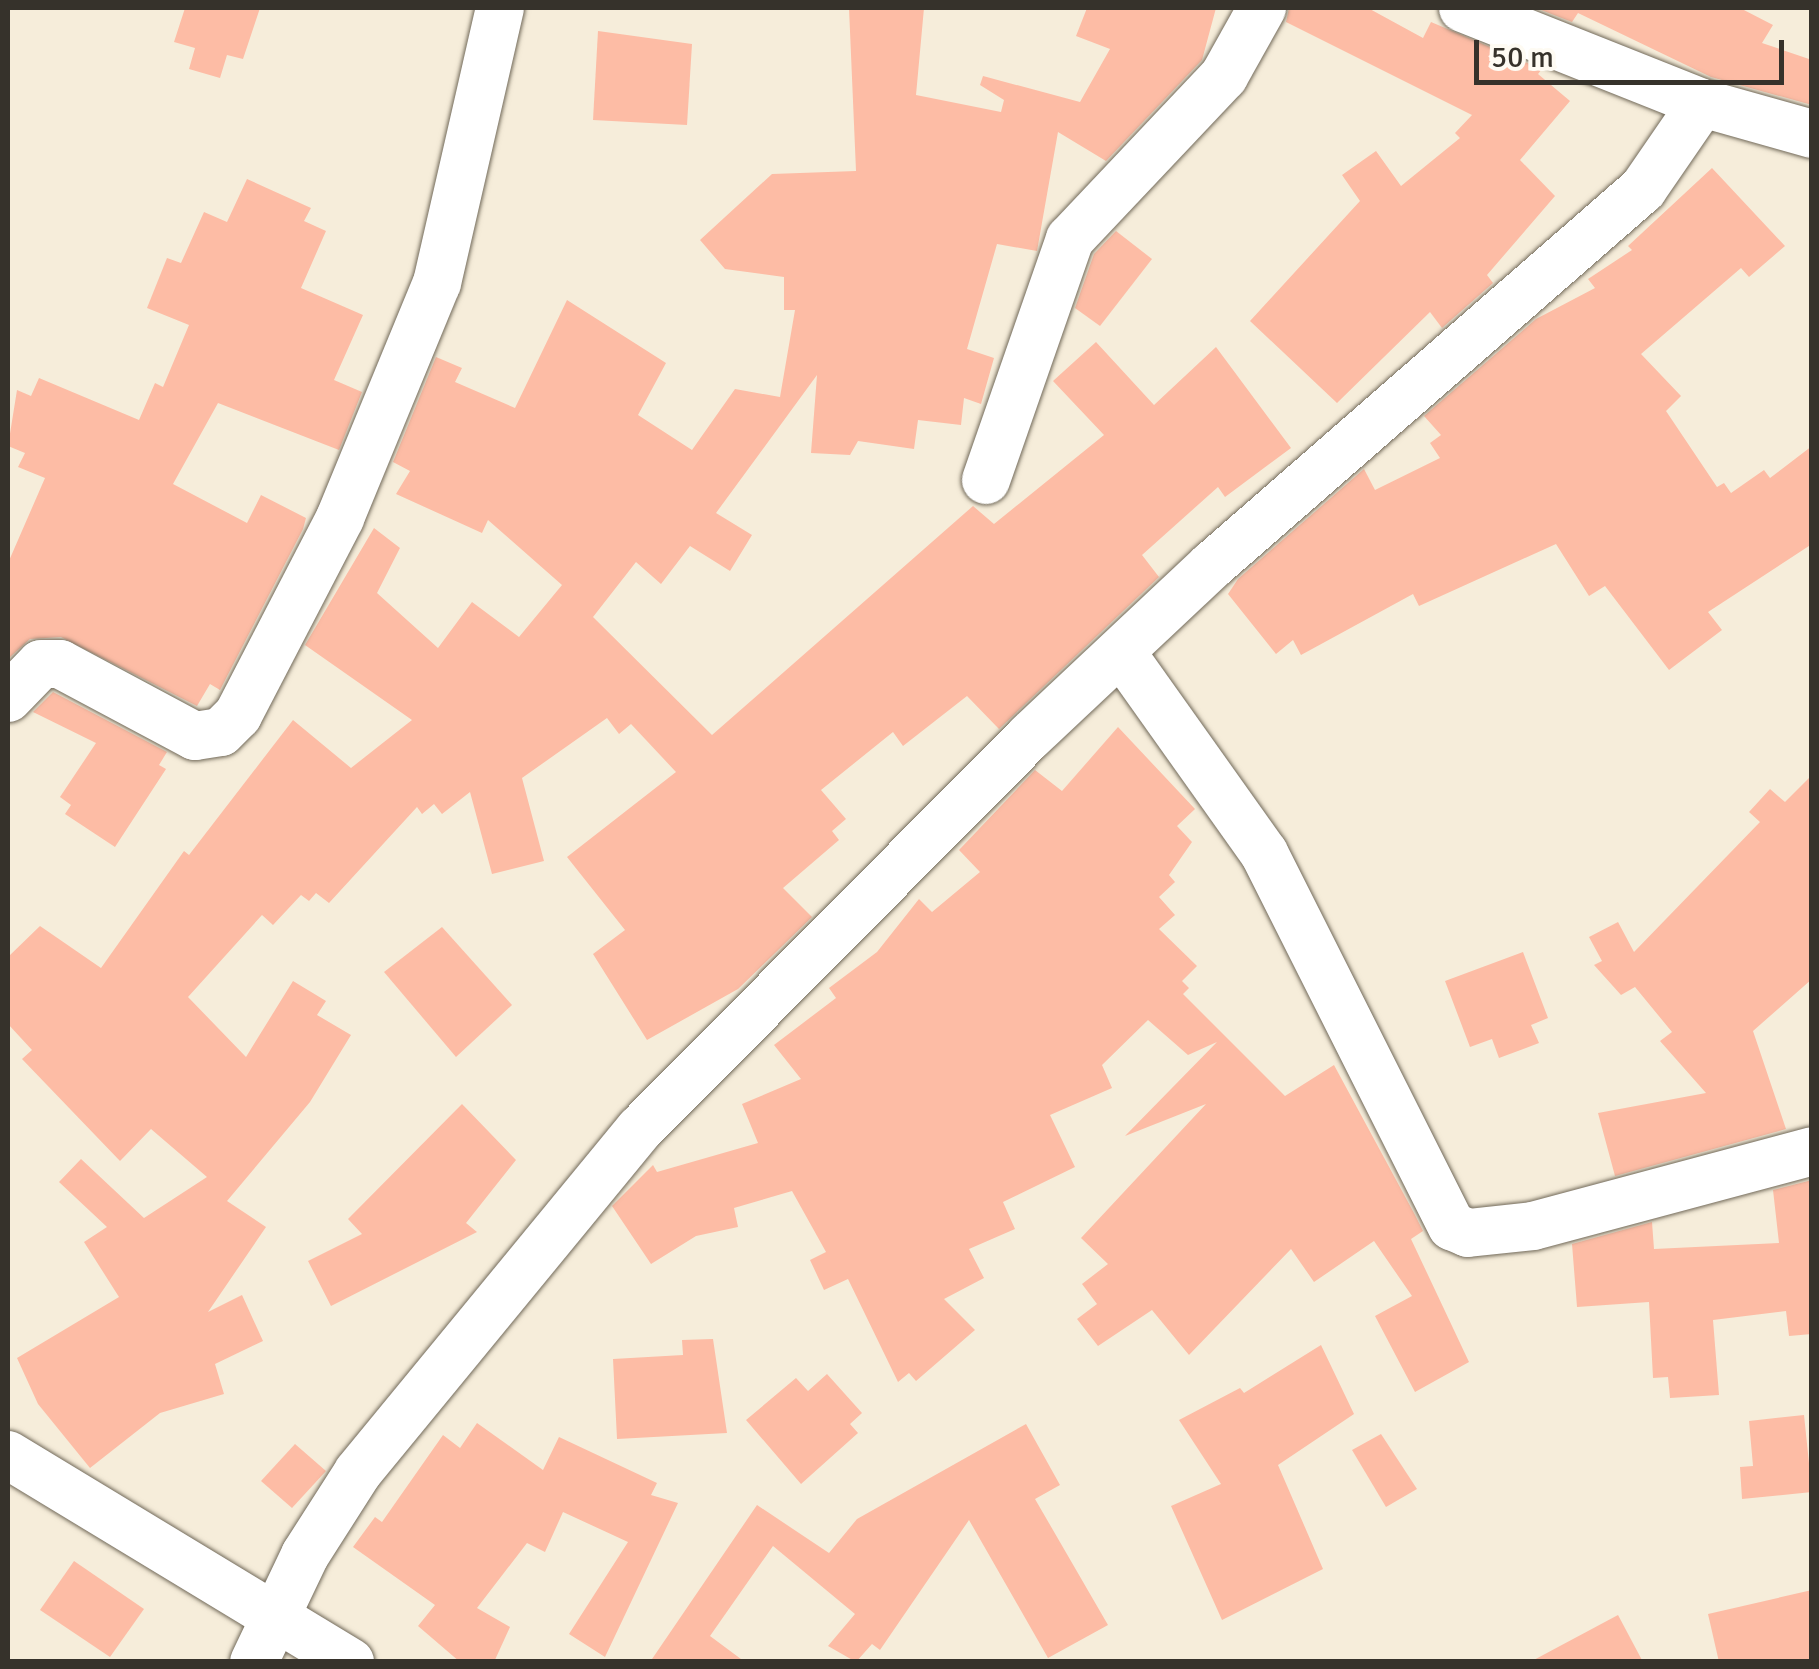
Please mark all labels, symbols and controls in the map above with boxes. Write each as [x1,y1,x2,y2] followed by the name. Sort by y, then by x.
[1479,20,1789,82] scale bar
[1491,39,1554,76] text: 50 m

